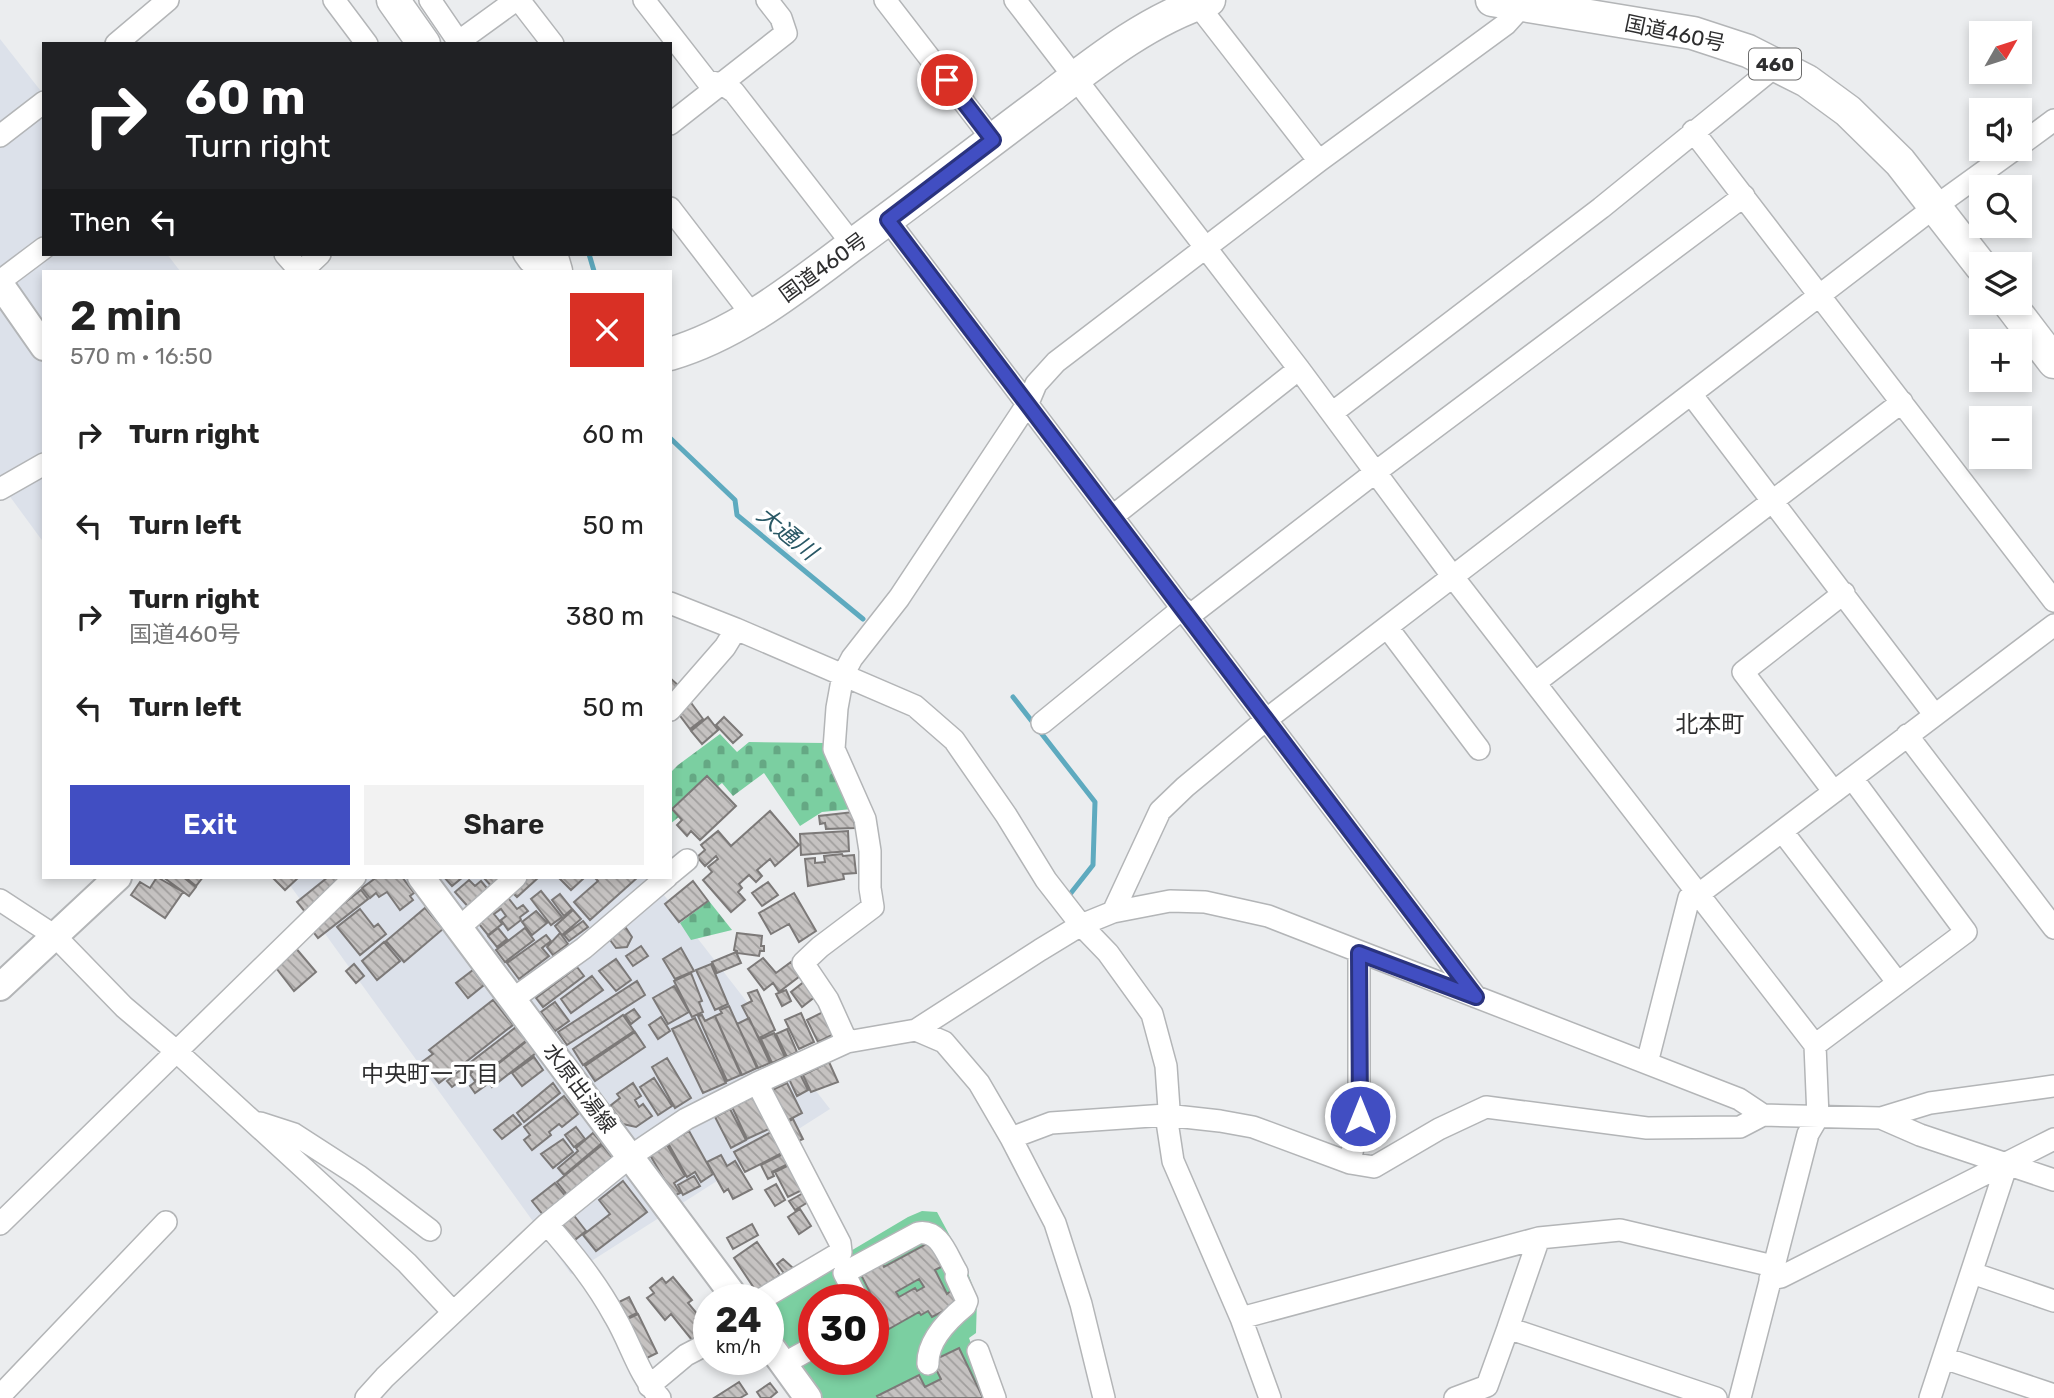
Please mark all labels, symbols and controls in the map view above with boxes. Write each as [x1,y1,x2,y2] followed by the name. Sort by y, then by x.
[1622,10,1728,56] street label: 国道460号
[1969,21,2032,84] north arrow
[1969,21,2032,469] map controls
[1749,48,1801,80] road number: 460
[917,50,977,110] pin
[928,61,966,99] icon: arrive
[185,68,306,126] text: 60 m
[70,70,161,161] icon: right
[1969,98,2032,161] button: sound
[185,127,330,165] text: Turn right
[1969,175,2032,238] button: search
[145,203,183,241] icon: left
[70,207,131,238] text: Then
[774,227,872,307] street label: 国道460号
[1969,252,2032,315] button: layers
[70,291,182,341] text: 2 min
[570,293,644,367] button: close
[1969,329,2032,392] button: +
[70,342,213,370] text: 570 m · 16:50
[1969,406,2032,469] button: −
[70,416,108,454] icon: right
[129,419,259,450] text: Turn right
[582,419,644,450] text: 60 m
[751,500,825,567] water label: 大通川
[70,507,108,545] icon: left
[129,510,241,541] text: Turn left
[583,510,644,541] text: 50 m
[129,584,259,615] text: Turn right
[70,598,108,636] icon: right
[566,601,644,632] text: 380 m
[129,620,241,648] text: 国道460号
[70,689,108,727] icon: left
[129,692,241,723] text: Turn left
[583,692,644,723] text: 50 m
[1676,710,1745,738] district label: 北本町
[70,785,350,865] button: Exit
[364,785,644,865] button: Share
[538,1039,622,1137] street label: 水原出湯線
[361,1060,499,1088] district label: 中央町一丁目
[1323,1079,1397,1153] position arrow
[798,1284,889,1375] speed limit sign: 30
[715,1299,762,1341] text: 24
[716,1336,761,1358] text: km/h

